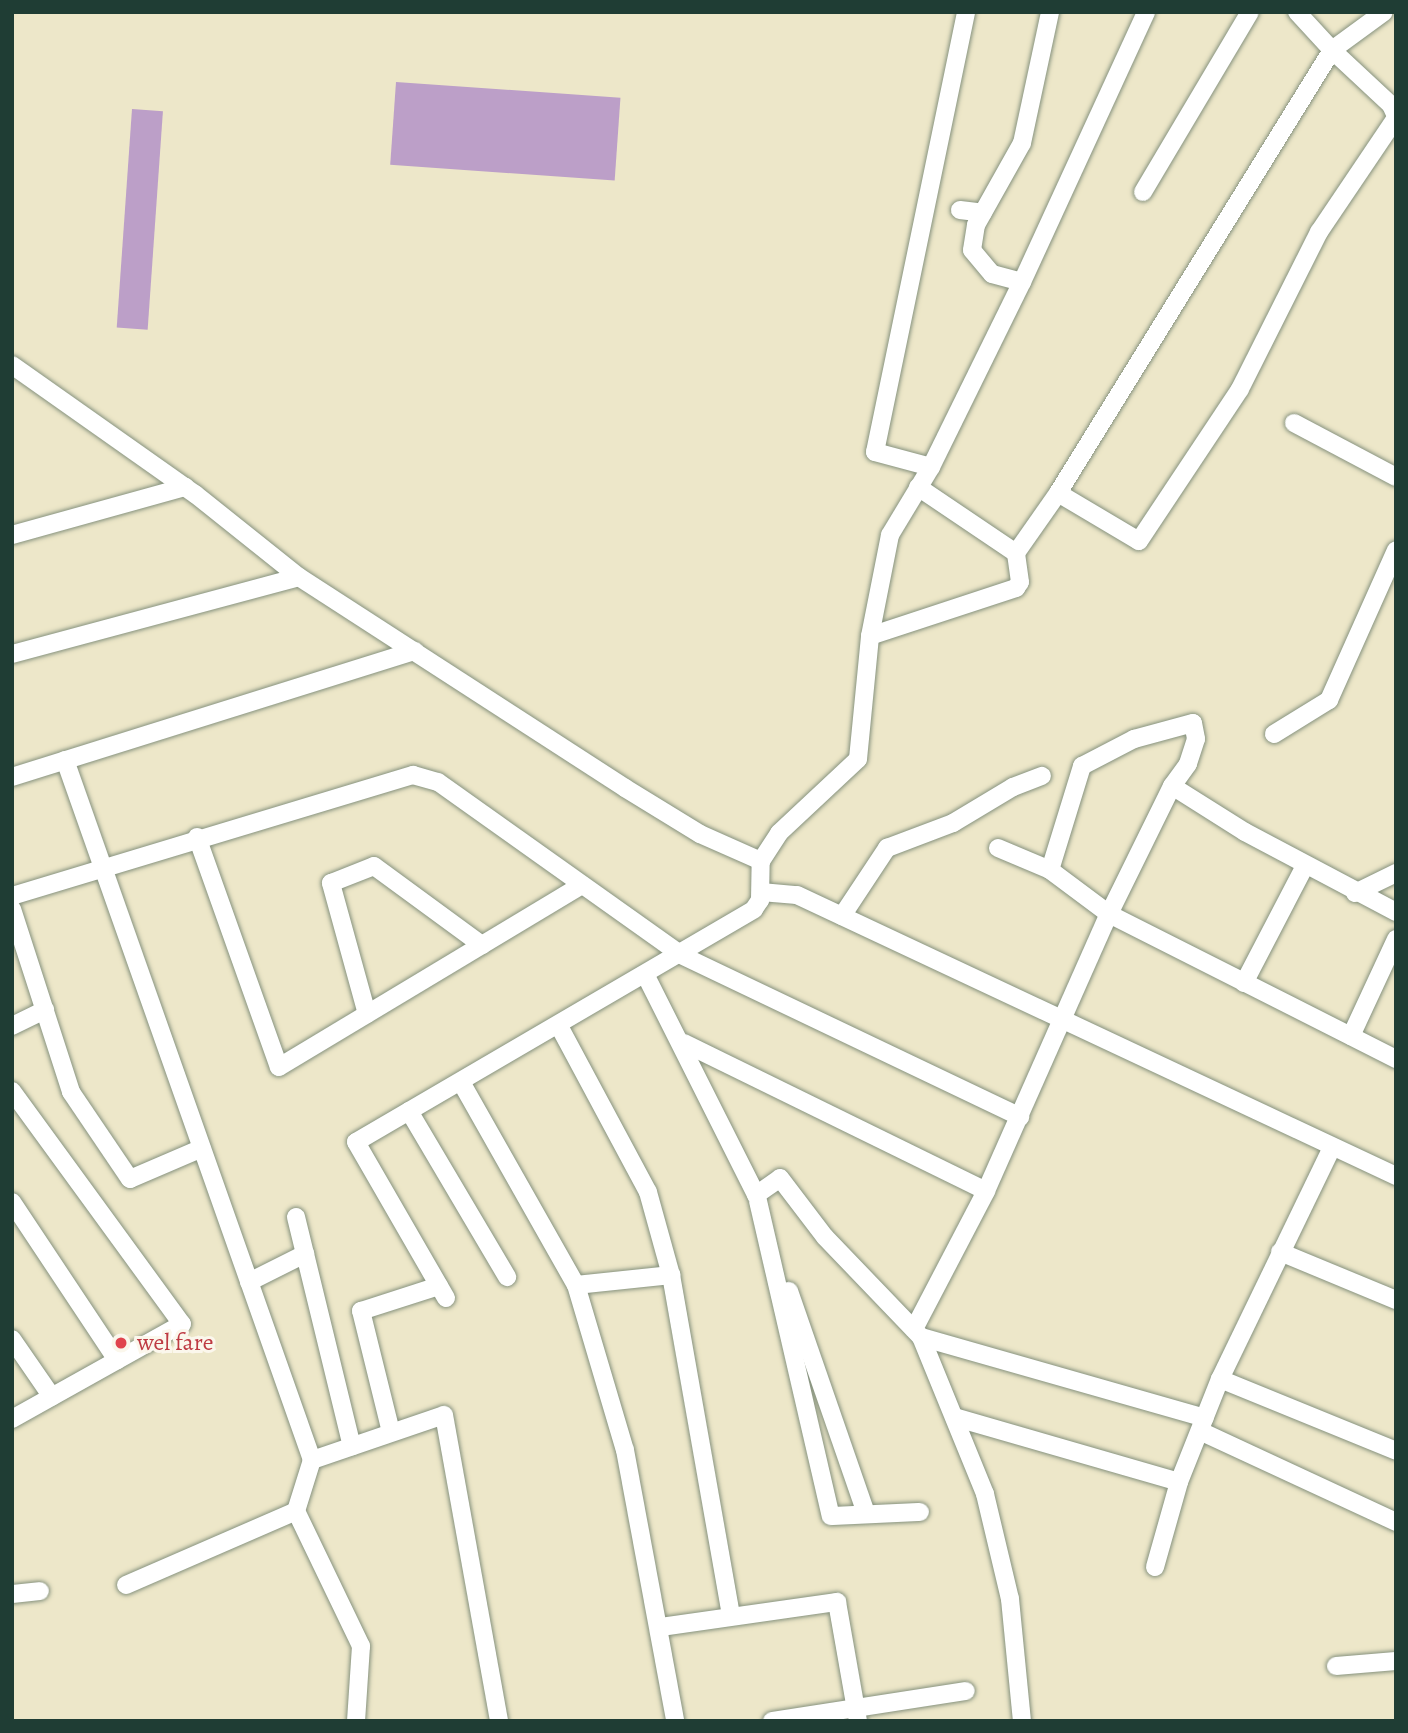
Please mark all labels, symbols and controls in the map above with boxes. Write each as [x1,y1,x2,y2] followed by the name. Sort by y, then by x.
[137,1329,213,1357] place label: wel fare
[111,1333,131,1353] marker: wel fare

